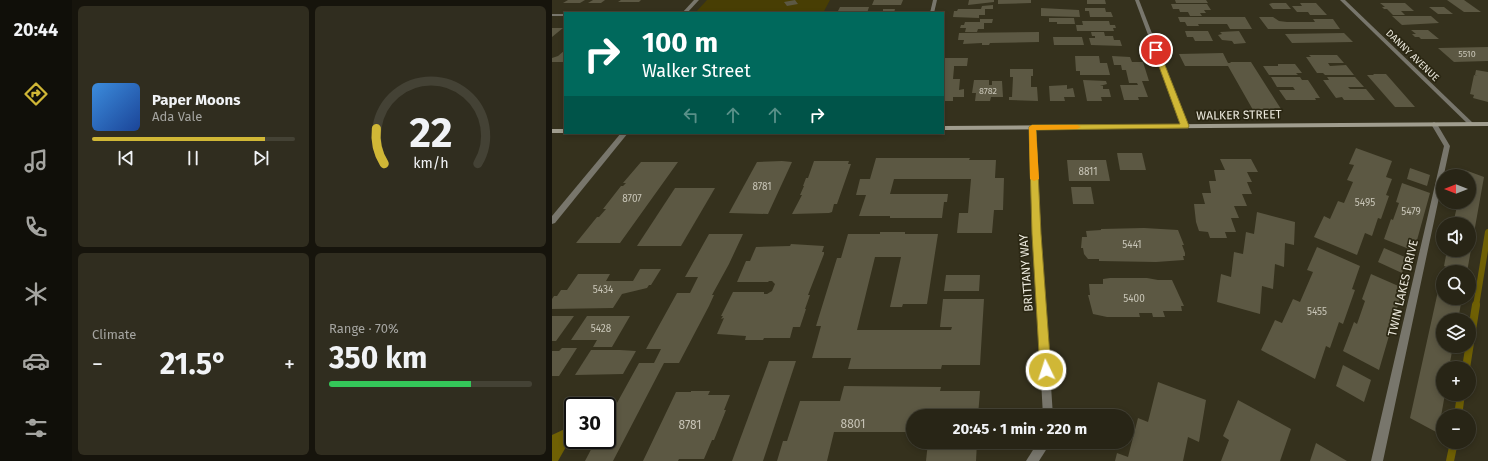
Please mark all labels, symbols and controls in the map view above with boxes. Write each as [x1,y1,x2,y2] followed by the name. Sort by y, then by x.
[14,19,58,41] text: 20:44
[642,26,718,59] text: 100 m
[1383,27,1441,84] street label: DANNY AVENUE
[576,28,628,80] icon: right
[1139,33,1173,67] pin
[1145,39,1167,61] icon: arrive
[1458,49,1476,59] house number: 5510
[642,60,751,82] text: Walker Street
[22,80,50,108] icon: directions
[979,86,997,96] house number: 8782
[152,91,240,109] text: Paper Moons
[680,104,702,126] icon: left
[722,104,744,126] icon: ahead
[764,104,786,126] icon: ahead
[806,104,828,126] icon: right
[1196,107,1283,123] street label: WALKER STREET
[409,108,452,158] text: 22
[152,109,202,124] text: Ada Vale
[22,147,50,175] icon: music
[115,147,137,169] icon: previous
[182,147,204,169] icon: pause
[250,147,272,169] icon: next
[413,155,448,172] text: km/h
[1078,166,1098,178] house number: 8811
[1436,169,1476,209] north arrow
[1436,169,1476,449] map controls
[752,181,772,193] house number: 8781
[622,193,642,205] house number: 8707
[1355,197,1375,209] house number: 5495
[1401,206,1421,218] house number: 5479
[22,213,50,241] icon: phone
[1436,217,1476,257] button: sound
[1016,233,1036,312] street label: BRITTANY WAY
[1385,238,1421,338] street label: TWIN LAKES DRIVE
[1122,239,1142,251] house number: 5441
[1436,265,1476,305] button: search
[22,280,50,308] icon: climate
[593,284,614,296] house number: 5434
[1123,293,1145,305] house number: 5400
[1307,306,1327,318] house number: 5455
[1436,313,1476,353] button: layers
[329,321,399,336] text: Range · 70%
[591,323,612,335] house number: 5428
[92,327,136,342] text: Climate
[329,340,427,376] text: 350 km
[160,346,227,382] text: 21.5°
[22,347,50,375] icon: car
[1025,349,1067,391] position arrow
[92,351,103,378] text: −
[284,351,295,378] text: +
[1436,361,1476,401] button: +
[564,397,616,449] speed limit sign: 30
[1436,409,1476,449] button: −
[22,414,50,442] icon: filters
[841,417,865,431] house number: 8801
[679,418,701,432] house number: 8781
[953,420,1087,438] text: 20:45 · 1 min · 220 m

